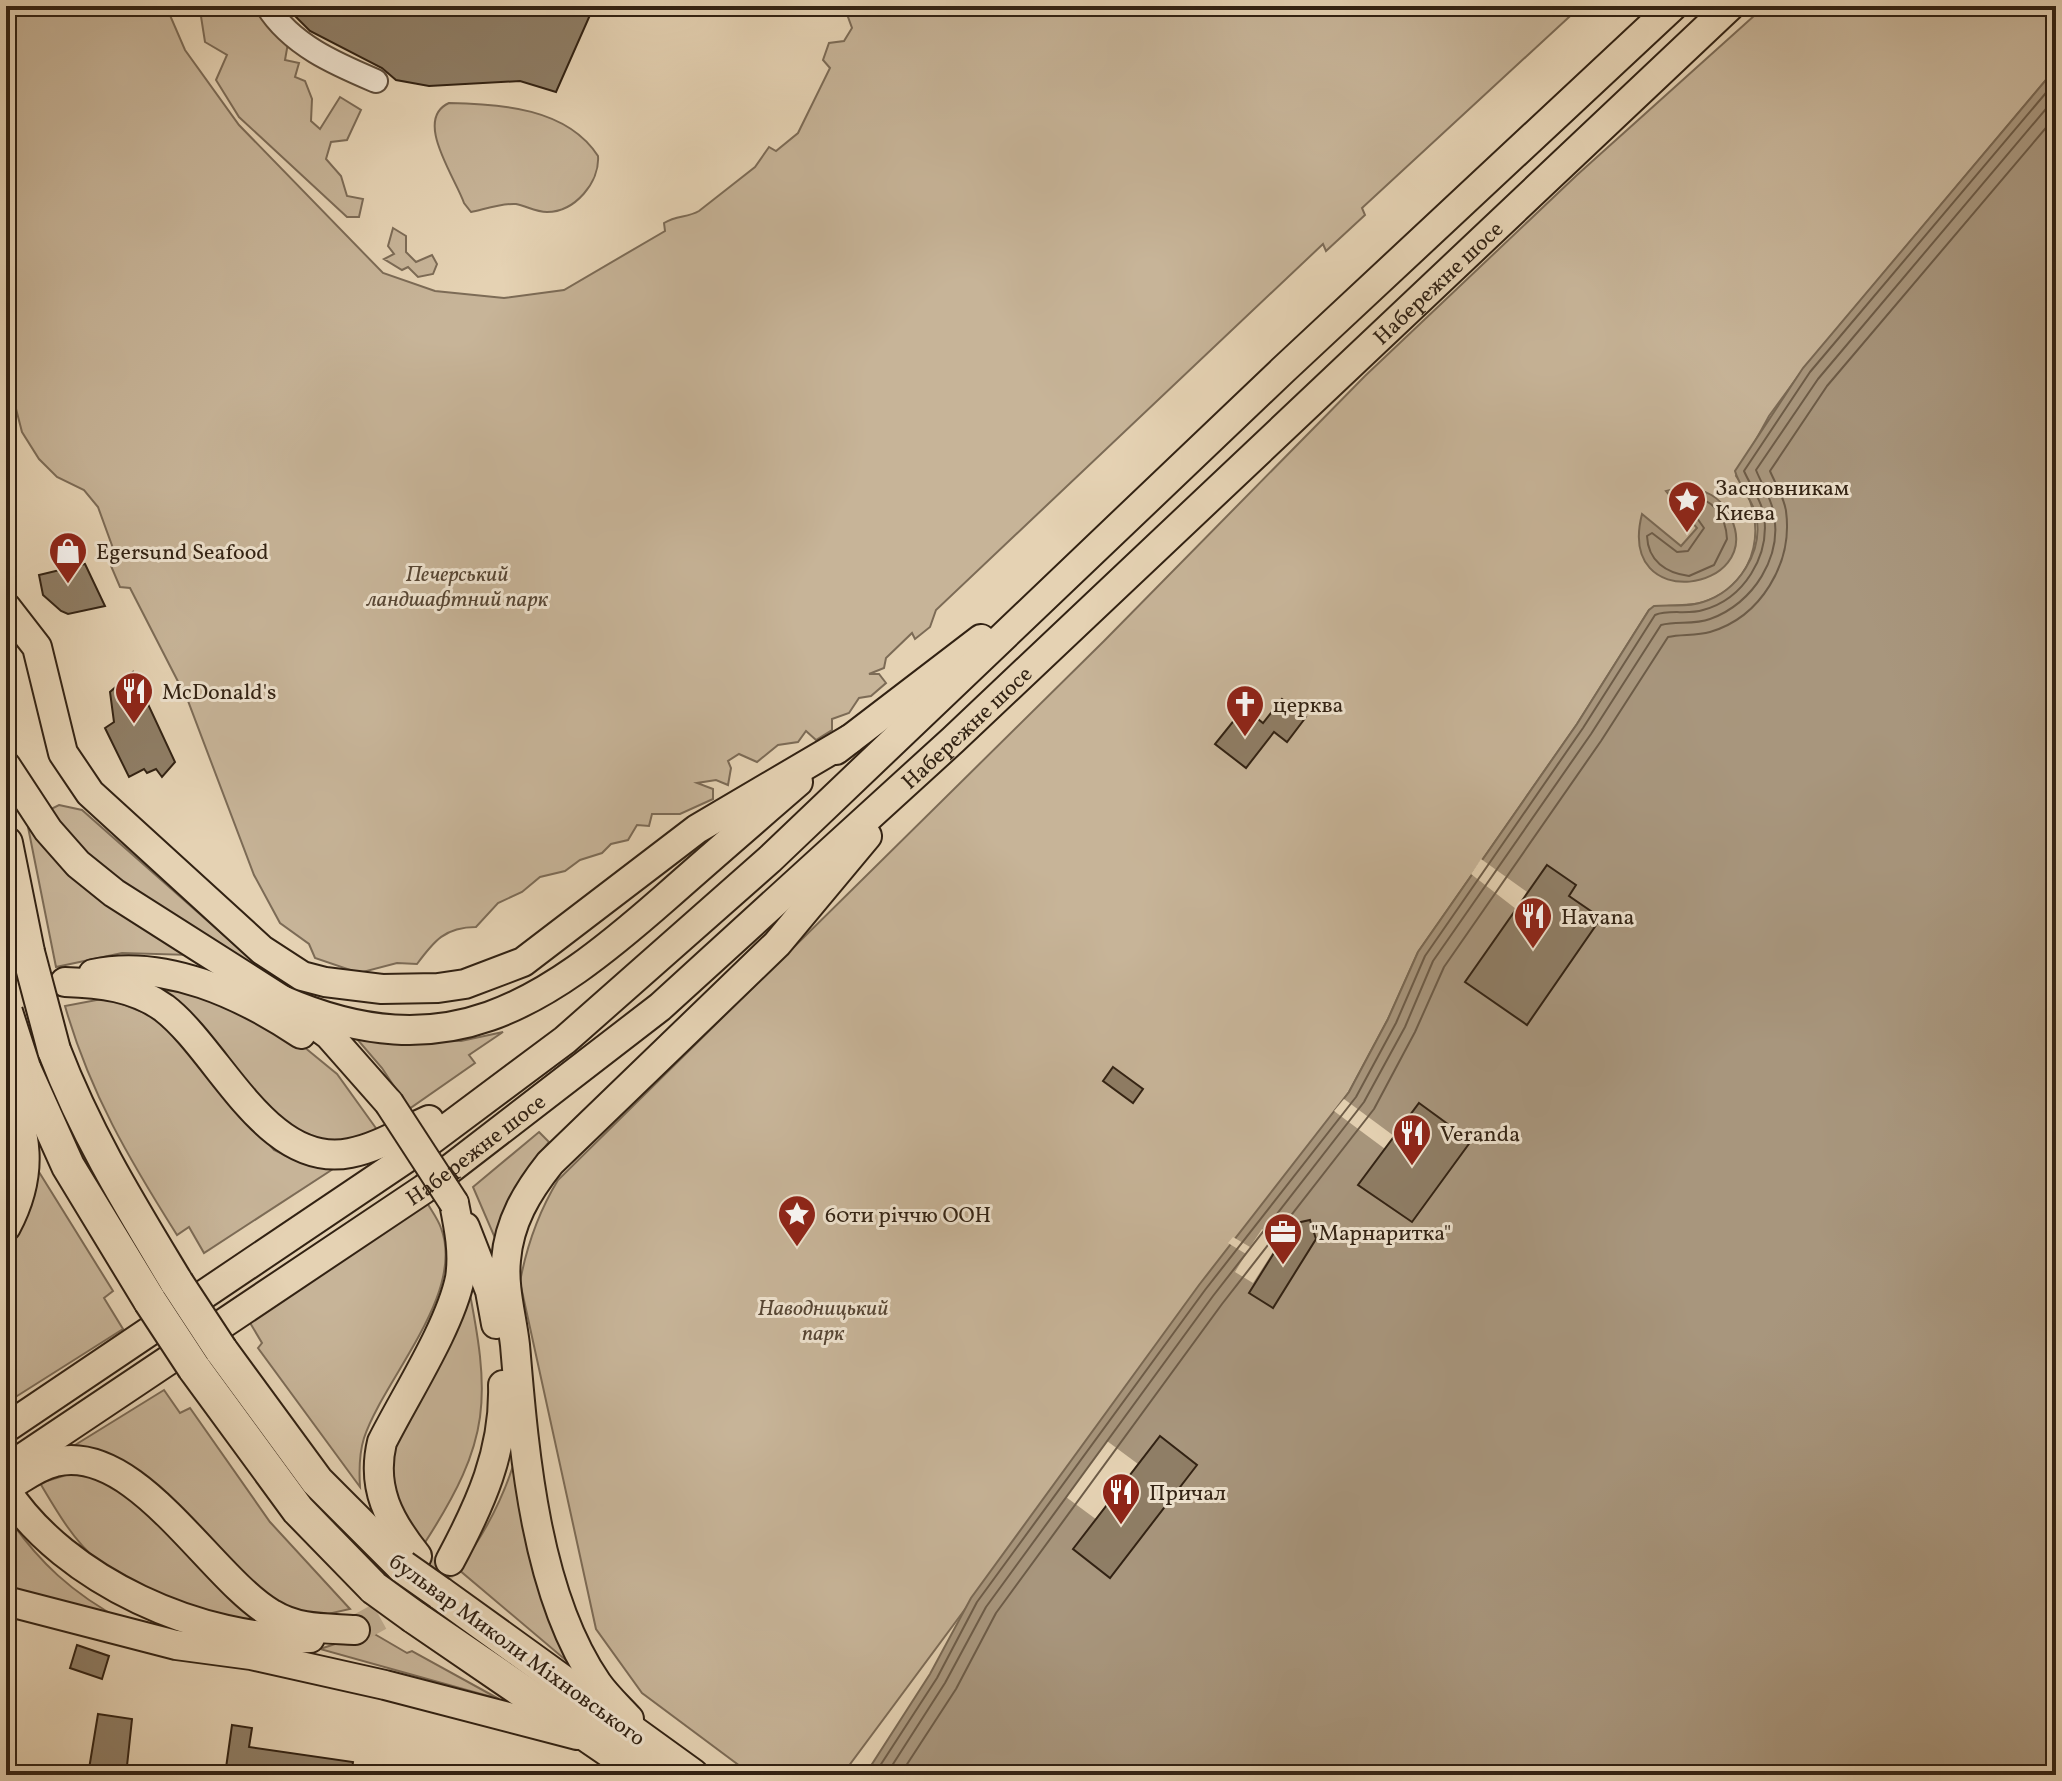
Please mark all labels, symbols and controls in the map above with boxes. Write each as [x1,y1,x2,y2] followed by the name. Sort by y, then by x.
[1367,215,1511,353] street label: Набережне шосе
[1715,474,1849,530] place label: Засновникам Києва
[1666,479,1708,534] place icon: Засновникам Києва
[47,530,89,585] shop icon: Egersund Seafood
[96,538,269,569] place label: Egersund Seafood
[365,560,548,616] park label: Печерський ландшафтний парк
[896,660,1040,798] street label: Набережне шосе
[113,670,155,725] restaurant icon: McDonald's
[162,678,277,709] place label: McDonald's
[1224,683,1266,738] church icon: церква
[1273,691,1344,722] place label: церква
[1512,895,1554,950] restaurant icon: Havana
[1561,903,1635,934] place label: Havana
[401,1088,553,1215] street label: Набережне шосе
[1391,1112,1433,1167] restaurant icon: Veranda
[1440,1120,1520,1151] place label: Veranda
[776,1193,818,1248] place icon: 60ти річчю ООН
[825,1201,991,1232] place label: 60ти річчю ООН
[1262,1211,1304,1266] office icon: "Марнаритка"
[1311,1219,1451,1250] place label: "Марнаритка"
[758,1294,888,1350] park label: Наводницький парк
[1100,1471,1142,1526] restaurant icon: Причал
[1149,1479,1226,1510] place label: Причал
[382,1547,651,1755] street label: бульвар Миколи Міхновського

